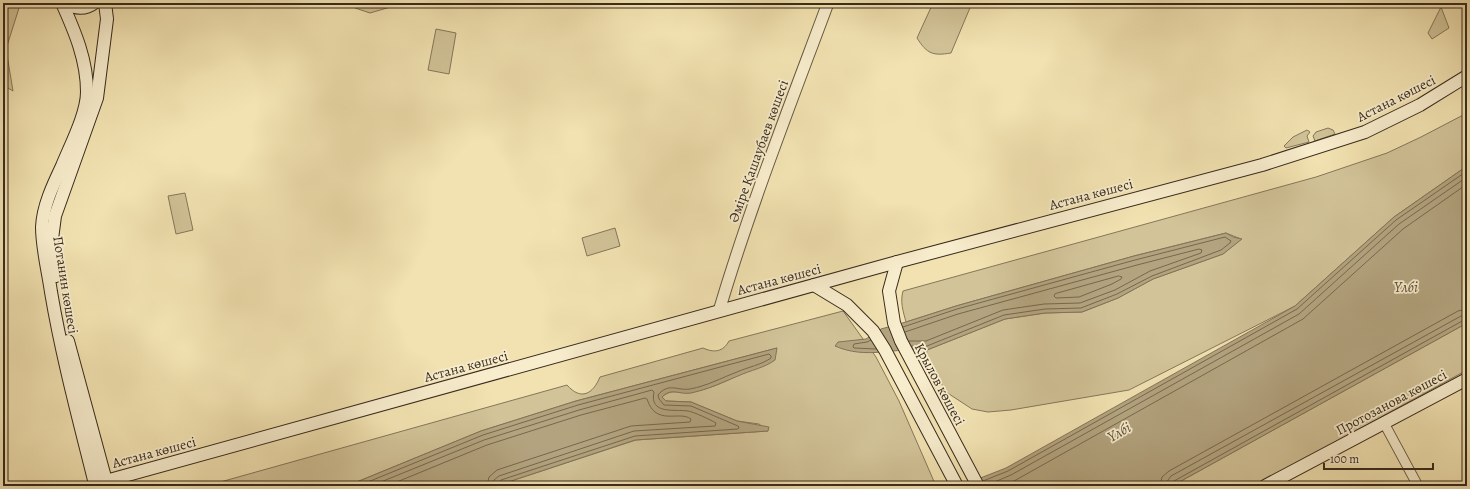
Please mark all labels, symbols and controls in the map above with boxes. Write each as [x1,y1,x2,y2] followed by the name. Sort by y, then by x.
[1353,70,1439,127] street label: Астана көшесі
[724,77,793,225] street label: Әміре Қашаубаев көшесі
[1046,174,1135,215] street label: Астана көшесі
[48,235,83,335] street label: Потанин көшесі
[734,259,823,300] street label: Астана көшесі
[1394,277,1418,297] water label: Үлбі
[910,340,969,429] street label: Крылов көшесі
[421,346,510,387] street label: Астана көшесі
[1332,365,1450,440] street label: Протозанова көшесі
[1104,417,1134,447] water label: Үлбі
[109,432,198,473] street label: Астана көшесі
[1324,445,1433,471] scale bar
[1330,451,1359,467] text: 100 m

